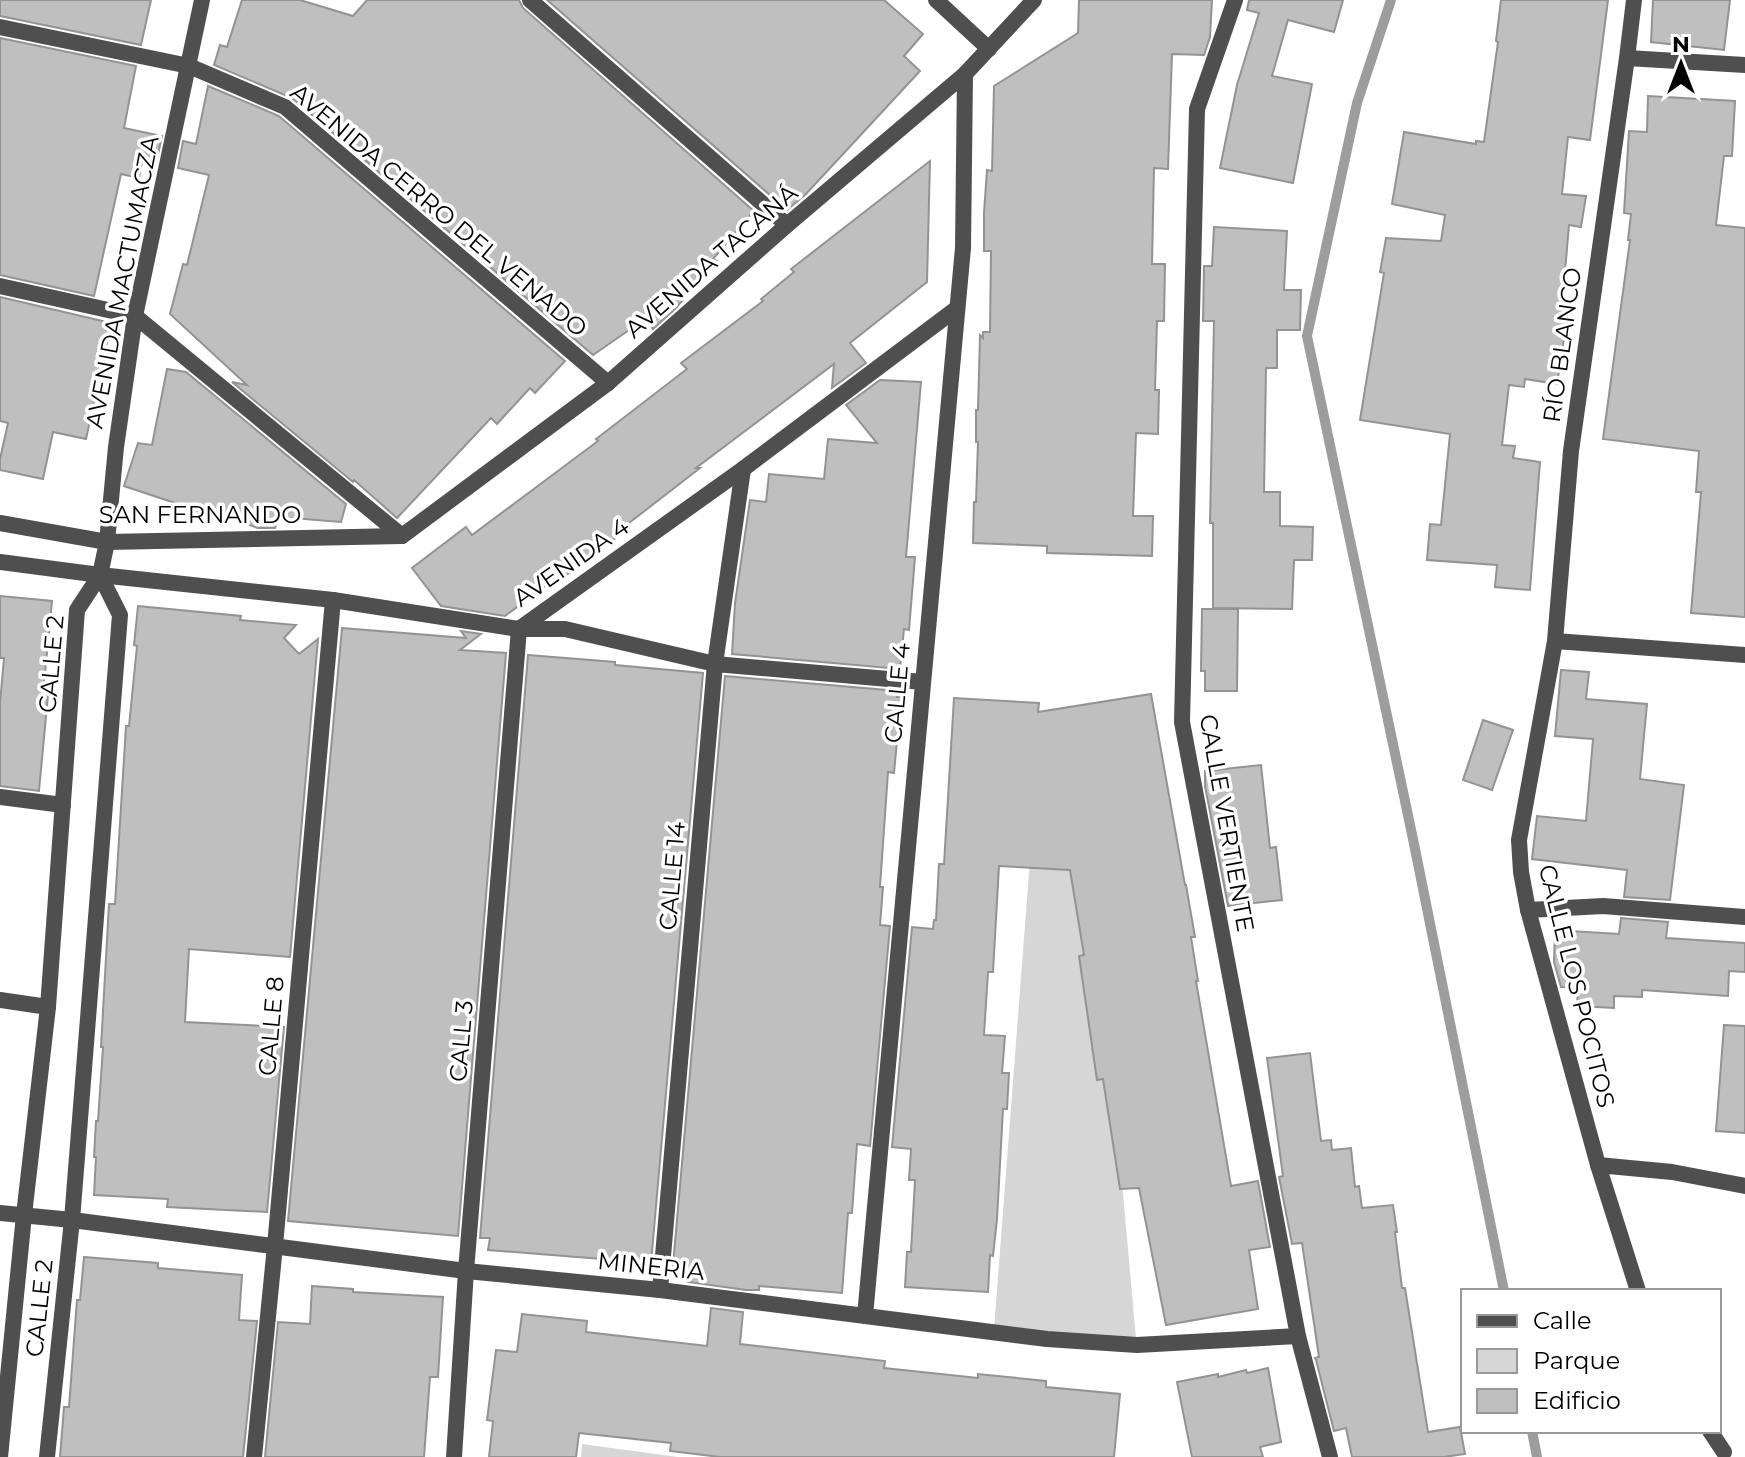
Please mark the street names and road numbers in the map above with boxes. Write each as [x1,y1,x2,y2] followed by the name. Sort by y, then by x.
[285,77,593,343] street label: AVENIDA CERRO DEL VENADO
[79,133,165,431] street label: AVENIDA MACTUMACZA
[619,178,804,344] street label: AVENIDA TACANÁ
[1537,266,1587,424] street label: RÍO BLANCO
[99,500,301,529] street label: SAN FERNANDO
[508,511,635,612] street label: AVENIDA 4
[32,614,70,714] street label: CALLE 2
[878,642,916,744] street label: CALLE 4
[1194,712,1260,934] street label: CALLE VERTIENTE
[653,820,691,932] street label: CALLE 14
[1533,861,1621,1111] street label: CALLE LOS POCITOS
[252,975,290,1077] street label: CALLE 8
[443,999,479,1083] street label: CALL 3
[596,1246,707,1286] street label: MINERIA
[19,1258,59,1358] street label: CALLE 2

